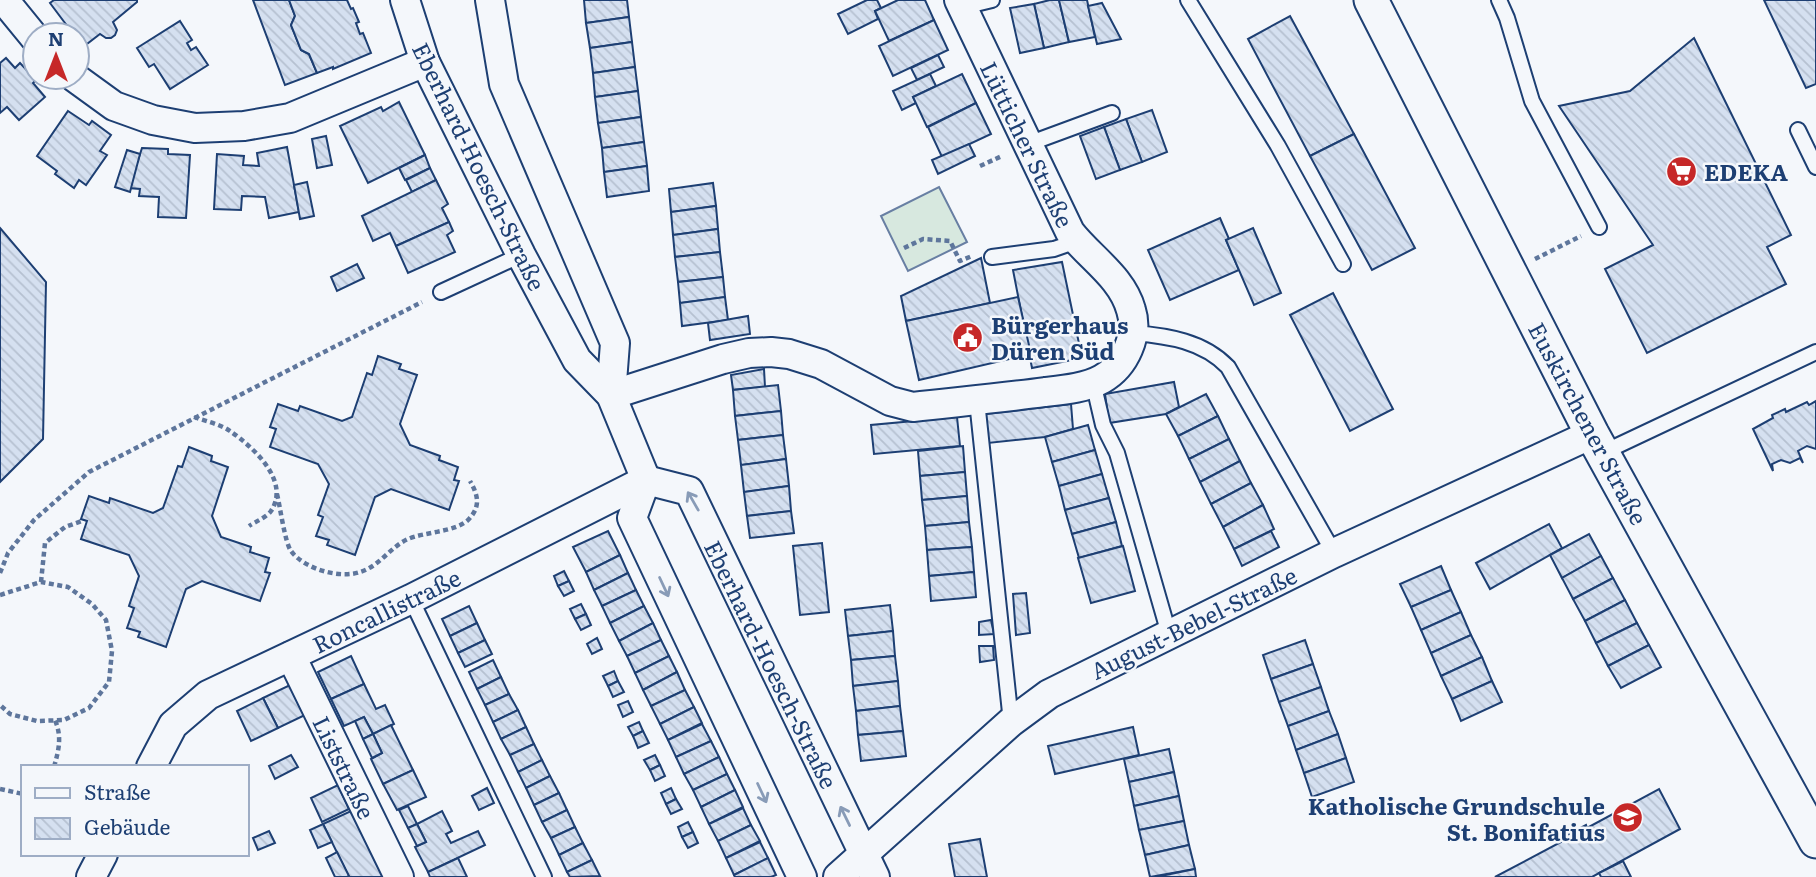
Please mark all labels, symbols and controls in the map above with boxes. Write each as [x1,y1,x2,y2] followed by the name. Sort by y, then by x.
[21,21,91,91] north arrow
[48,24,64,52] text: N
[405,36,555,296] street label: Eberhard-Hoesch-Straße
[973,55,1083,233] street label: Lütticher Straße
[1664,154,1698,188] supermarket icon: EDEKA
[1704,154,1789,188] place label: EDEKA
[991,307,1129,367] place label: Bürgerhaus Düren Süd
[1521,316,1657,530] street label: Euskirchener Straße
[951,320,985,354] public building icon: Bürgerhaus Düren Süd
[686,491,700,511] one-way arrow
[697,534,847,794] street label: Eberhard-Hoesch-Straße
[1084,557,1302,687] street label: August-Bebel-Straße
[306,559,466,661] street label: Roncallistraße
[658,576,672,597] one-way arrow
[305,710,385,824] street label: Liststraße
[21,765,248,856] legend
[84,775,151,806] text: Straße
[756,781,769,803] one-way arrow
[1308,788,1605,848] place label: Katholische Grundschule St. Bonifatius
[1611,801,1645,835] school or university icon: Katholische Grundschule St. Bonifatius
[838,806,851,827] one-way arrow
[84,810,171,841] text: Gebäude

